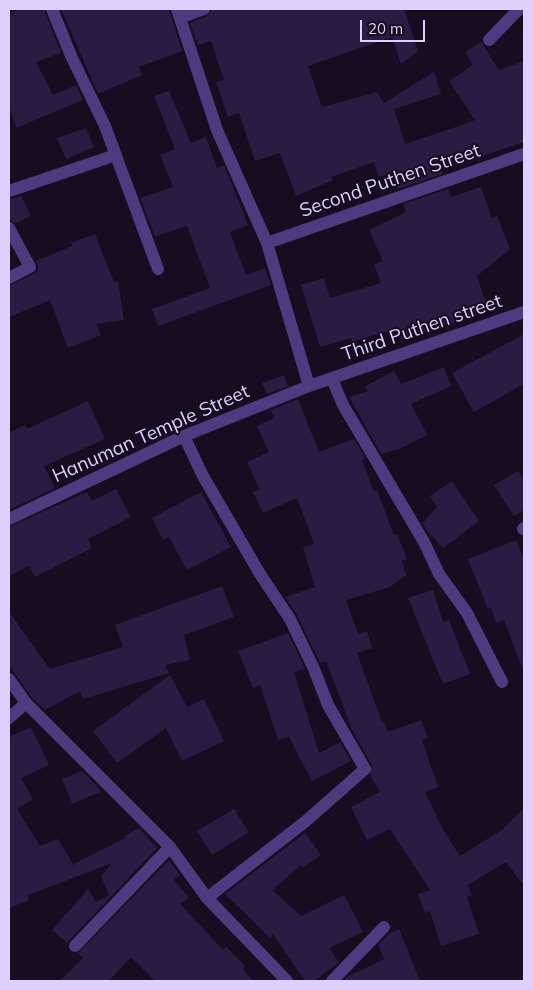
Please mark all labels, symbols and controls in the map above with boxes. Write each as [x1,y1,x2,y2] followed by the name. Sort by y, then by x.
[363,10,428,42] scale bar
[368,19,403,38] text: 20 m
[297,139,483,223] street label: Second Puthen Street
[339,290,505,366] street label: Third Puthen street
[49,380,253,488] street label: Hanuman Temple Street

